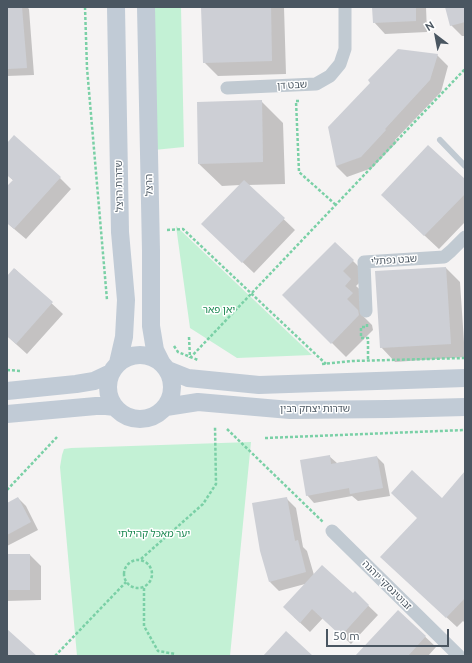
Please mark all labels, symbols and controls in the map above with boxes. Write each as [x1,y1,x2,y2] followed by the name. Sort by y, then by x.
[416,16,456,56] north arrow
[423,19,436,33] text: N
[277,78,307,92] street label: שבט דן
[113,160,125,212] street label: שדרות הרצל
[143,174,155,196] street label: הרצל
[371,252,417,268] street label: שבט נפתלי
[203,304,235,316] park label: יאן פאר
[280,403,350,415] street label: שדרות יצחק רבין
[118,528,190,540] park label: יער מאכל קהילתי
[360,558,414,612] street label: זבוטינסקי יוהנה
[328,621,451,647] scale bar
[333,629,360,642] text: 50 m

